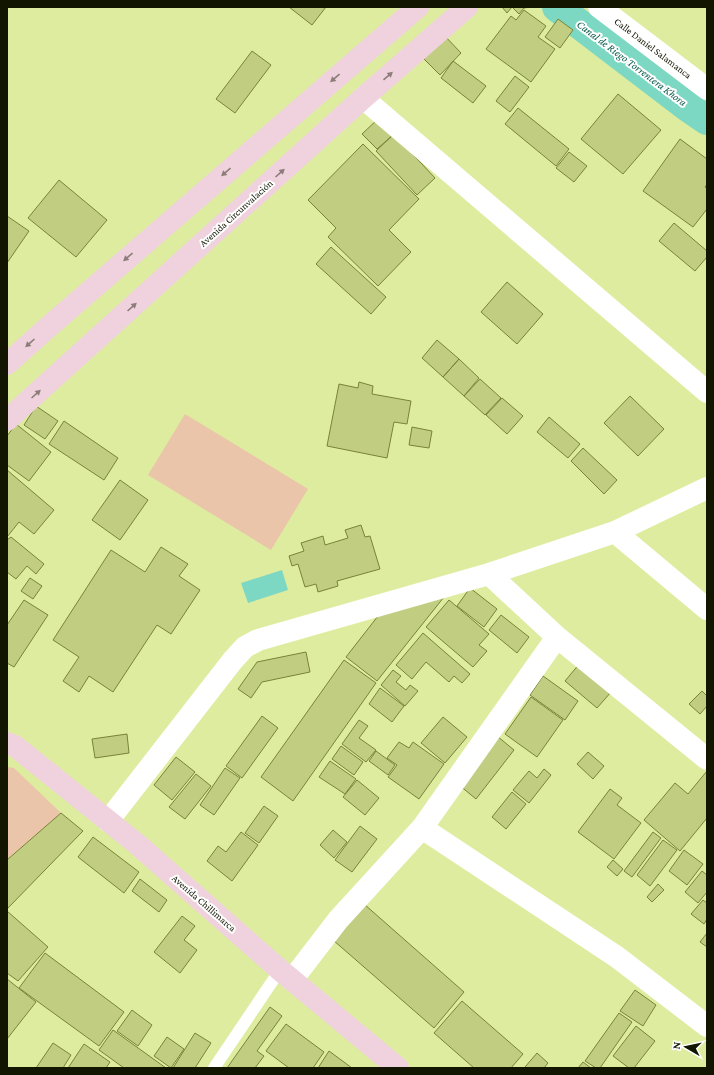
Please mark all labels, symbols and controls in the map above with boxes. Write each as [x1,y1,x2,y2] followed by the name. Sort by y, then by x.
[612,15,694,81] street label: Calle Daniel Salamanca
[574,18,689,109] water label: Canal de Riego Torrentera Khora
[382,72,393,81] one-way arrow
[330,74,341,83] one-way arrow
[221,168,232,177] one-way arrow
[275,168,286,177] one-way arrow
[197,177,275,249] street label: Avenida Circunvalación
[123,253,133,262] one-way arrow
[127,302,137,312] one-way arrow
[25,338,35,348] one-way arrow
[31,390,41,399] one-way arrow
[170,872,238,934] street label: Avenida Chillimarca
[666,1027,706,1067] north arrow
[670,1040,683,1050] text: N

